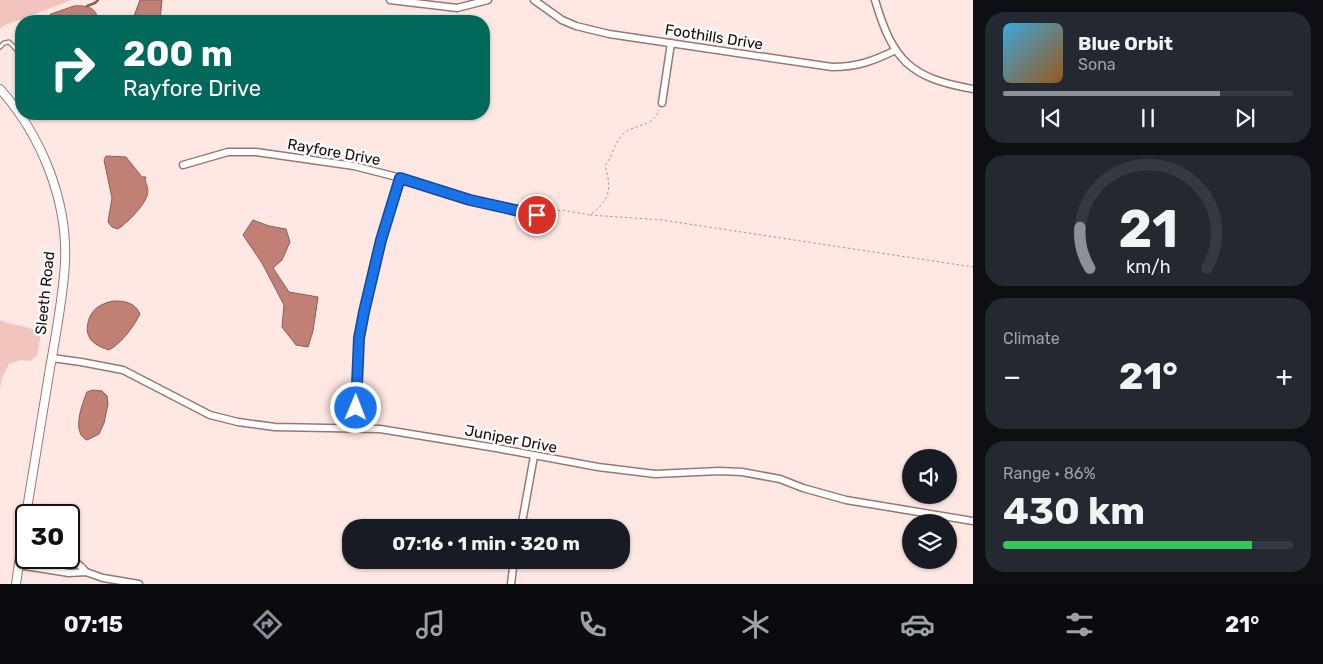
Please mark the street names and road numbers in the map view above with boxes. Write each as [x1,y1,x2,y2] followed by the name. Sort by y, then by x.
[664,20,764,54] street label: Foothills Drive
[286,135,382,169] street label: Rayfore Drive
[32,250,58,336] street label: Sleeth Road
[463,421,559,457] street label: Juniper Drive

